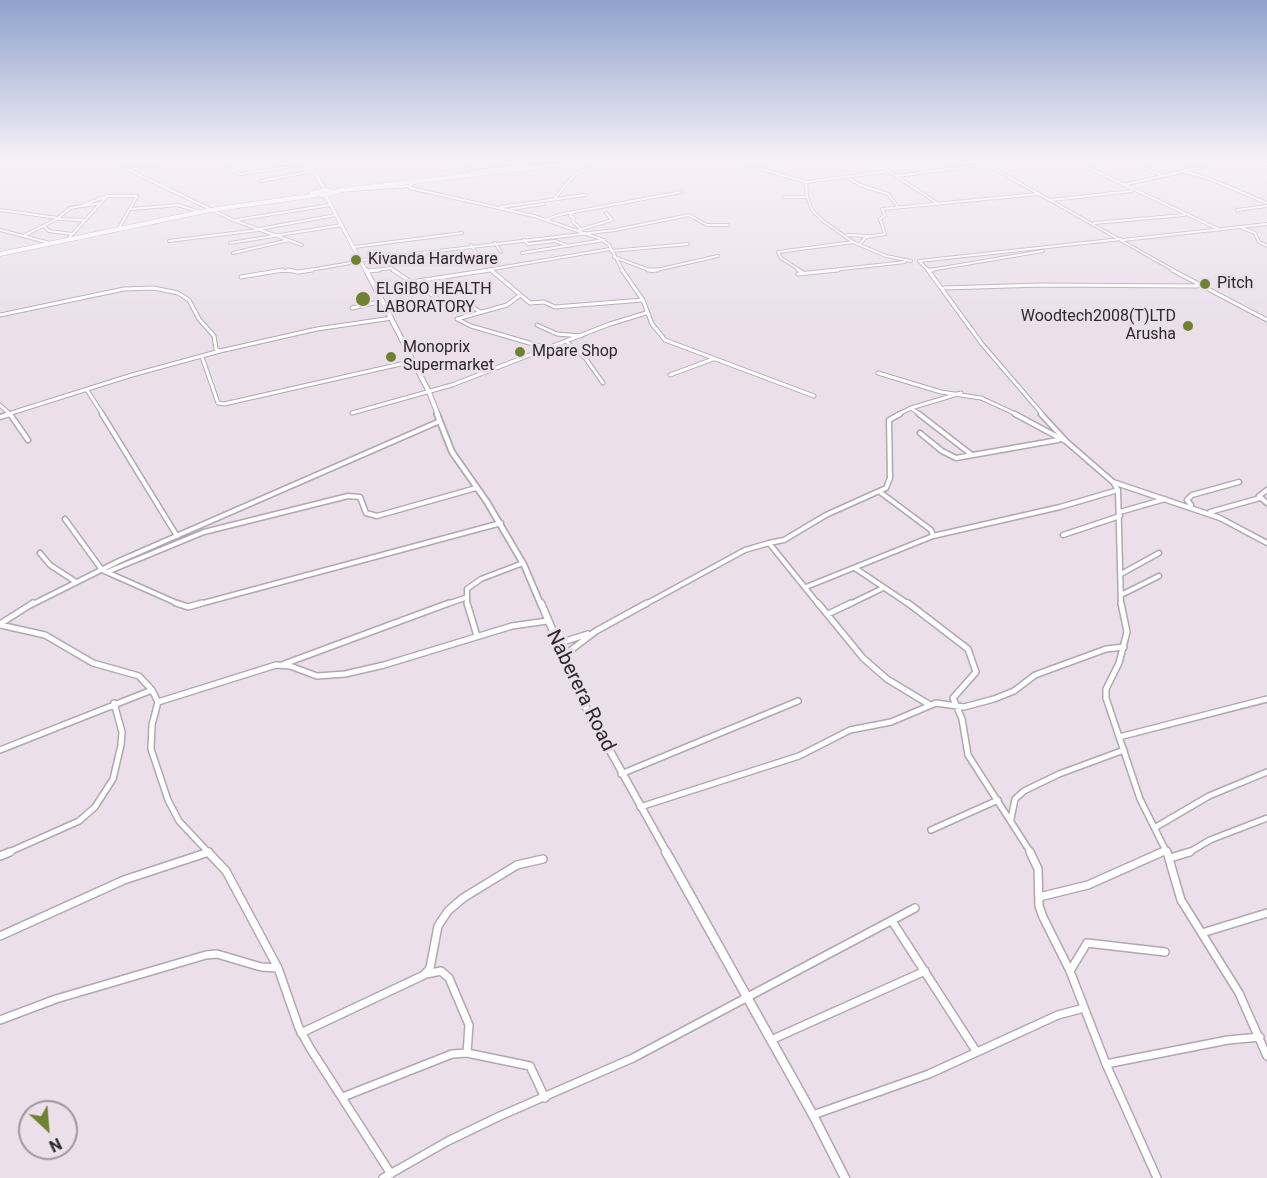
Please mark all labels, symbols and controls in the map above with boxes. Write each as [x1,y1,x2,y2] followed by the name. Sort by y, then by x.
[368,250,498,270] place label: Kivanda Hardware
[349,253,363,267] marker: Kivanda Hardware
[1217,274,1253,294] place label: Pitch
[1198,277,1212,291] marker: Pitch
[376,280,492,318] place label: ELGIBO HEALTH LABORATORY
[354,290,372,308] marker: ELGIBO HEALTH LABORATORY
[1021,307,1176,345] place label: Woodtech2008(T)LTD Arusha
[1181,319,1195,333] marker: Woodtech2008(T)LTD Arusha
[403,338,494,376] place label: Monoprix Supermarket
[532,342,618,362] place label: Mpare Shop
[513,345,527,359] marker: Mpare Shop
[384,350,398,364] marker: Monoprix Supermarket
[540,626,620,756] street label: Naberera Road
[18,1100,78,1160] north arrow
[46,1134,64,1156] text: N

